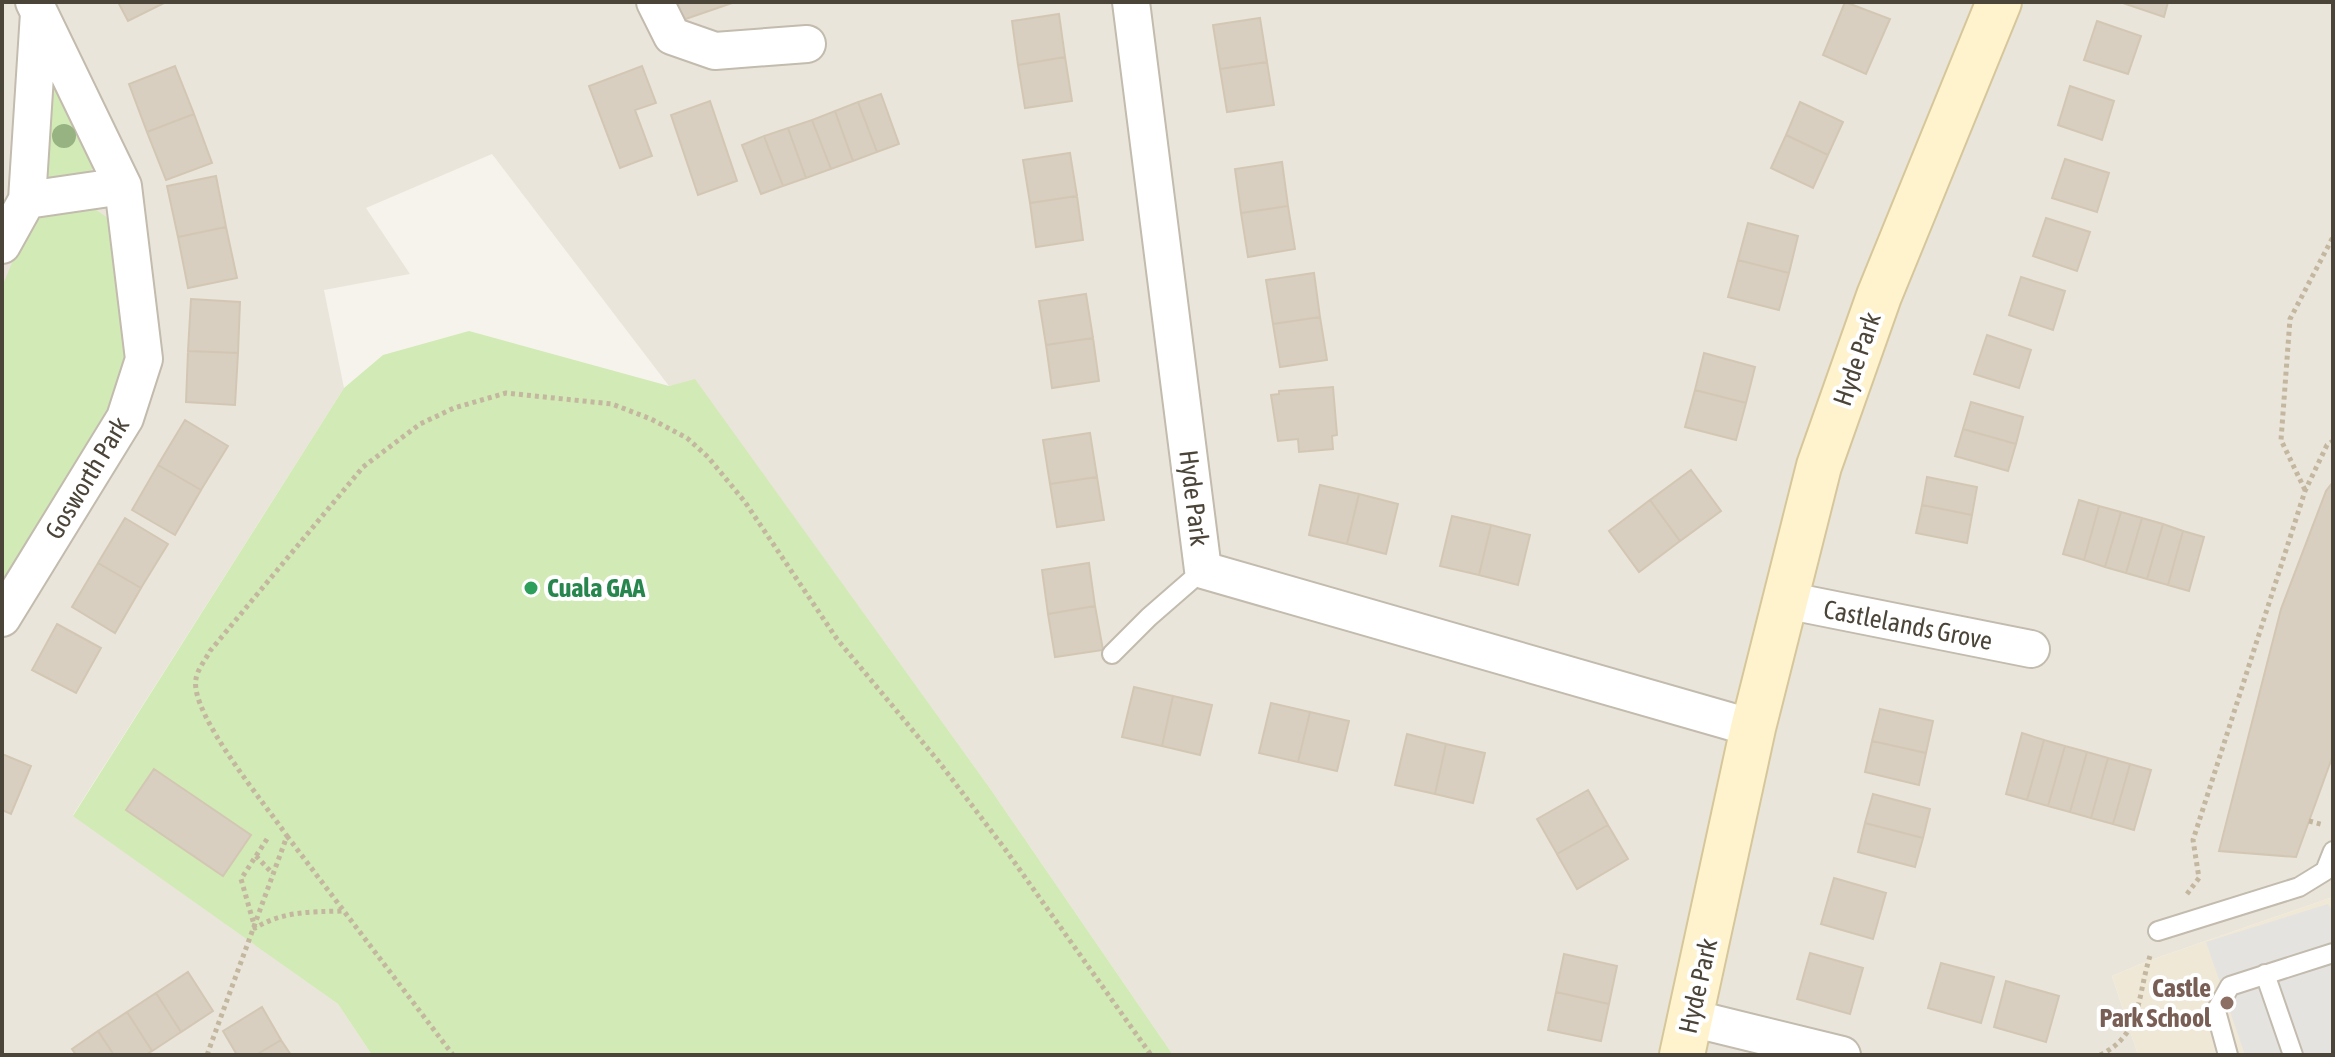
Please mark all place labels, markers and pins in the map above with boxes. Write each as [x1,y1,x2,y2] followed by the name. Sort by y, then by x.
[547,573,645,603] place label: Cuala GAA
[522,579,540,597] marker: Cuala GAA
[2100,973,2212,1033] place label: Castle Park School
[2218,994,2236,1012] marker: Castle Park School

